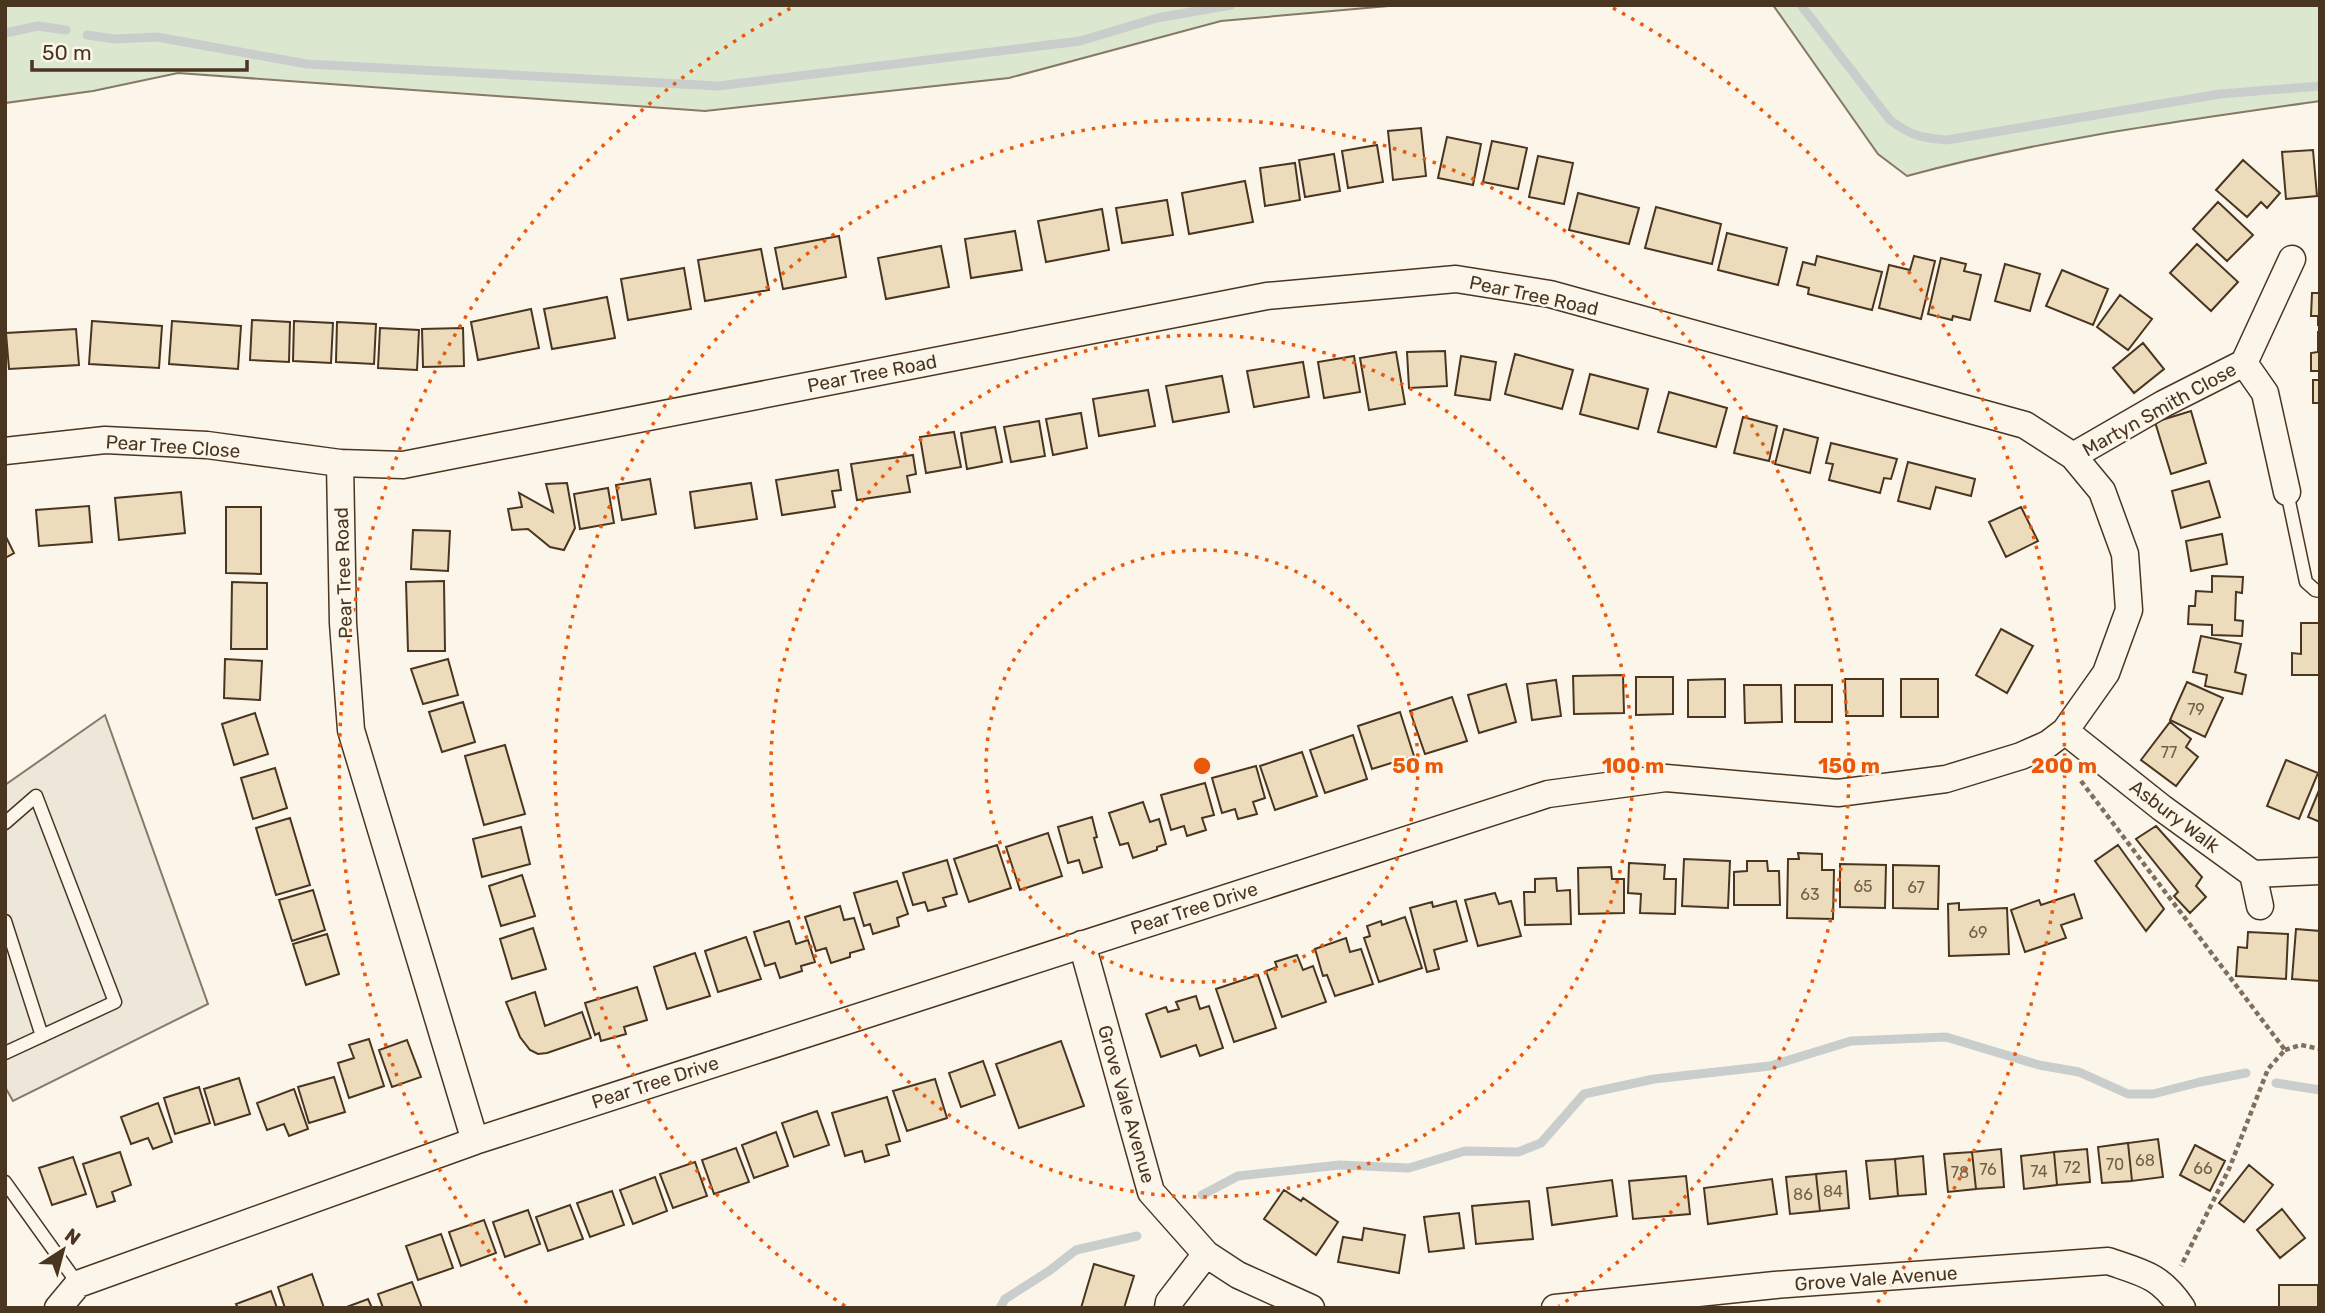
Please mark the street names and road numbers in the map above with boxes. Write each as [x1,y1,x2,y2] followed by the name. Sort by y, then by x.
[1467,271,1601,320] street label: Pear Tree Road
[805,350,939,397] street label: Pear Tree Road
[2078,358,2240,461] street label: Martyn Smith Close
[105,430,241,463] street label: Pear Tree Close
[330,507,357,639] street label: Pear Tree Road
[2125,775,2224,858] street label: Asbury Walk
[1128,877,1261,940] street label: Pear Tree Drive
[1093,1022,1160,1186] street label: Grove Vale Avenue
[589,1051,722,1114] street label: Pear Tree Drive
[1794,1261,1958,1296] street label: Grove Vale Avenue

